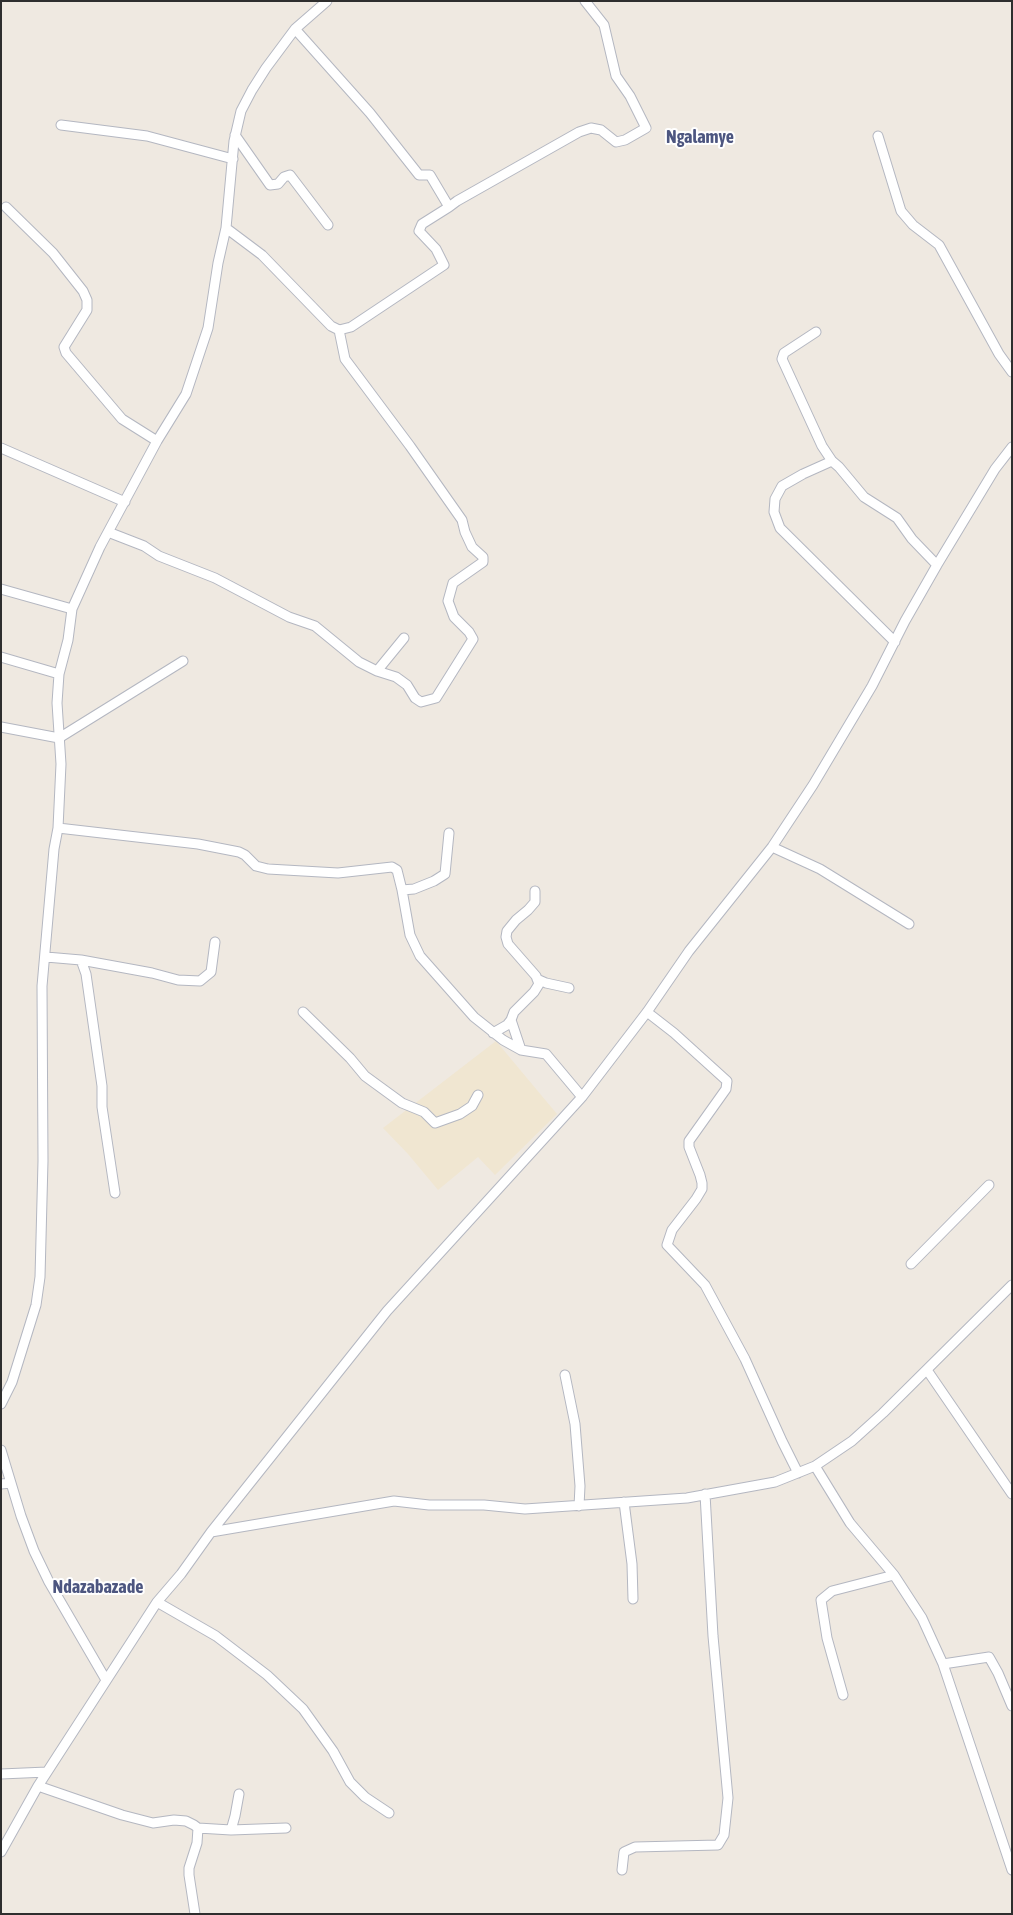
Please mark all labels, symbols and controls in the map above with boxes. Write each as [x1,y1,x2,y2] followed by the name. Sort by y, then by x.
[666,126,734,148] district label: Ngalamye
[53,1576,143,1598] district label: Ndazabazade

